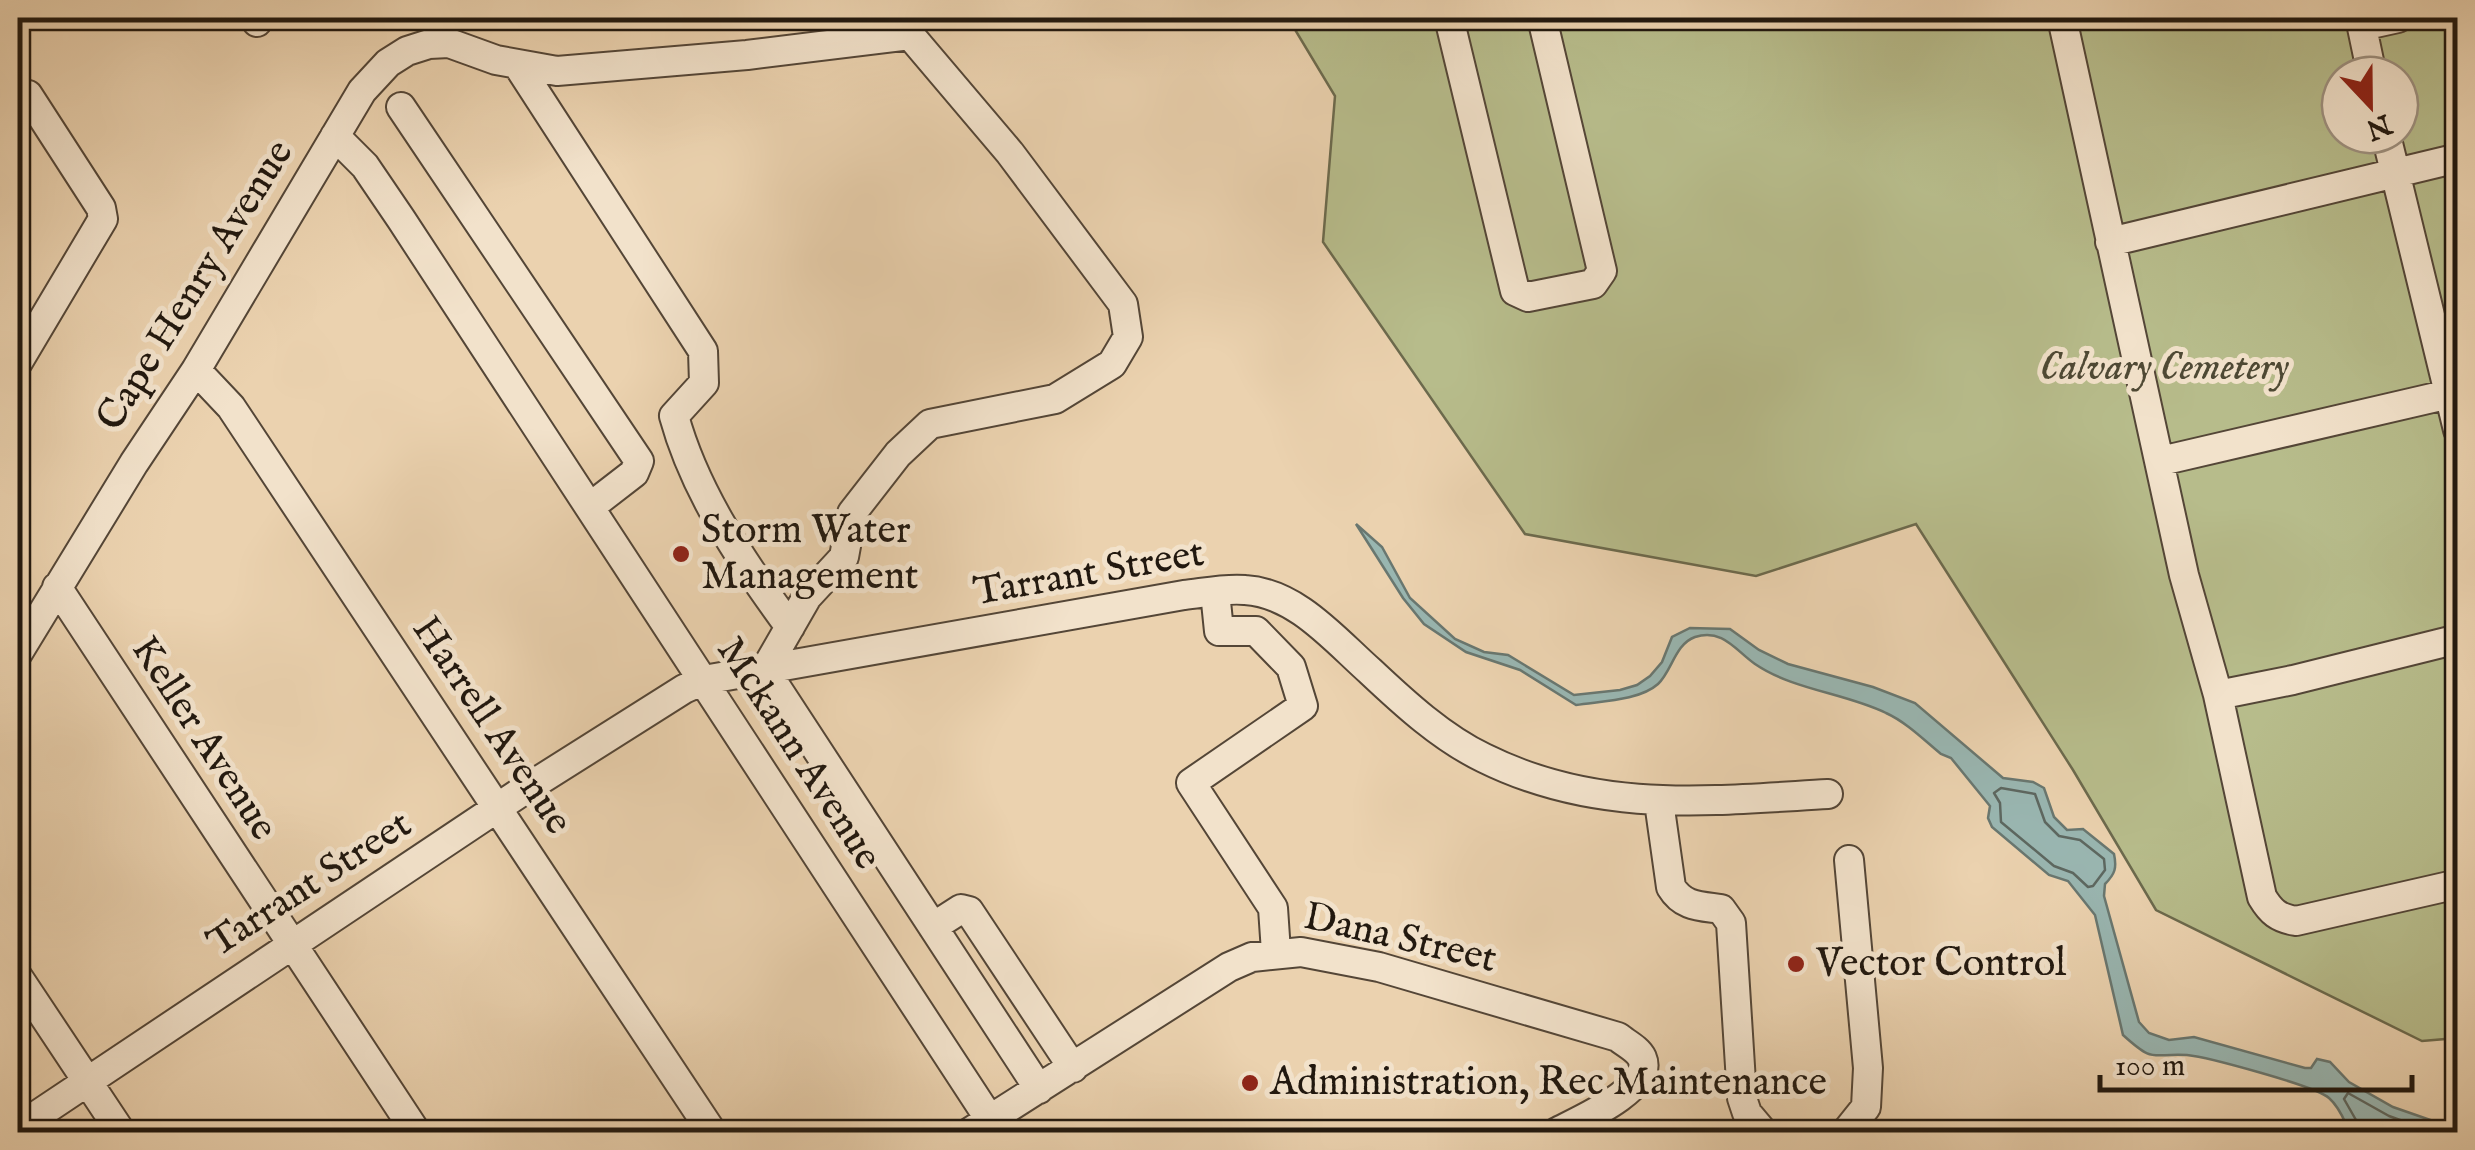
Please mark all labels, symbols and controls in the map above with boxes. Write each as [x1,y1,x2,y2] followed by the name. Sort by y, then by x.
[2320,55,2420,155] north arrow
[2361,105,2397,147] text: N
[86,131,306,441] street label: Cape Henry Avenue
[2039,343,2290,394] park label: Calvary Cemetery
[701,506,919,603] place label: Storm Water Management
[970,529,1208,619] street label: Tarrant Street
[670,543,692,565] marker: Storm Water Management
[399,607,583,845] street label: Harrell Avenue
[118,627,288,851] street label: Keller Avenue
[704,628,892,880] street label: Mckann Avenue
[198,800,422,970] street label: Tarrant Street
[1299,892,1501,986] street label: Dana Street
[1815,939,2066,990] place label: Vector Control
[1785,953,1807,975] marker: Vector Control
[2100,1030,2412,1092] scale bar
[2115,1048,2185,1086] text: 100 m
[1269,1058,1827,1109] place label: Administration, Rec Maintenance
[1239,1072,1261,1094] marker: Administration, Rec Maintenance

